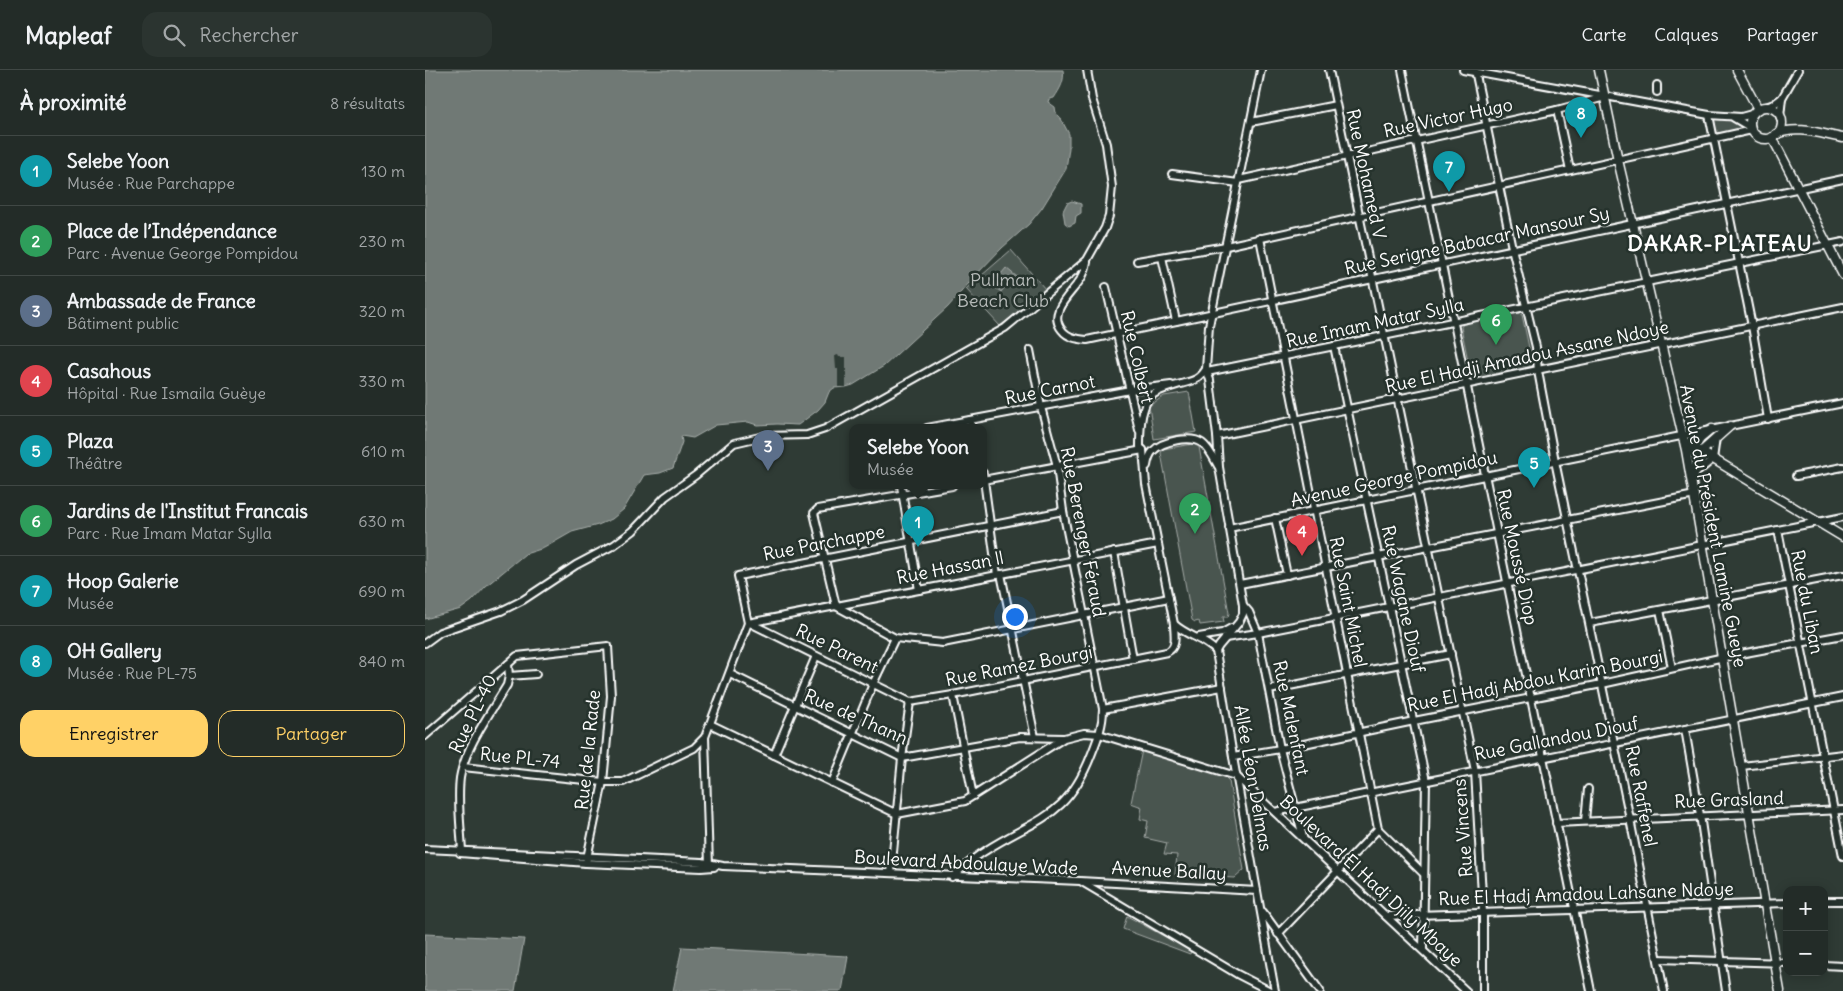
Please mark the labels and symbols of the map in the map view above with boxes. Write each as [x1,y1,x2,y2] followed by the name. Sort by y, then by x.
[1381,93,1515,142] street label: Rue Victor Hugo
[1565,97,1597,138] pin: 8
[1341,107,1392,241] street label: Rue Mohamed V
[1433,151,1465,192] pin: 7
[1342,201,1611,280] street label: Rue Serigne Babacar Mansour Sy
[1627,229,1813,257] district label: DAKAR-PLATEAU
[957,268,1049,312] park label: Pullman Beach Club
[1284,292,1466,353] street label: Rue Imam Matar Sylla
[1480,304,1512,345] pin: 6
[1116,308,1159,406] street label: Rue Colbert
[1383,315,1671,398] street label: Rue El Hadji Amadou Assane Ndoye
[1003,369,1097,410] street label: Rue Carnot
[1675,383,1752,669] street label: Avenue du Président Lamine Gueye
[752,430,784,471] pin: 3
[1056,445,1111,619] street label: Rue Berenger Féraud
[1289,445,1499,512] street label: Avenue George Pompidou
[1518,447,1550,488] pin: 5
[1492,487,1543,627] street label: Rue Moussé Diop
[1179,493,1211,534] pin: 2
[902,506,934,547] pin: 1
[1286,515,1318,556] pin: 4
[761,519,887,566] street label: Rue Parchappe
[1377,523,1431,676] street label: Rue Wagane Diouf
[1325,535,1372,669] street label: Rue Saint Michel
[895,546,1005,589] street label: Rue Hassan ll
[1786,548,1829,656] street label: Rue du Liban
[1002,604,1028,630] your location
[792,619,882,678] street label: Rue Parent
[943,640,1094,691] street label: Rue Ramez Bourgi
[1405,644,1665,717] street label: Rue El Hadj Abdou Karim Bourgi
[1268,658,1315,777] street label: Rue Malenfant
[444,671,502,757] street label: Rue PL-40
[801,683,912,750] street label: Rue de Thann
[570,689,605,811] street label: Rue de la Rade
[1229,703,1278,853] street label: Allée Léon Delmas
[1472,711,1641,766] street label: Rue Gallandou Diouf
[479,742,561,773] street label: Rue PL-74
[1620,743,1663,848] street label: Rue Raffenel
[1448,778,1477,878] street label: Rue Vincens
[1674,786,1785,813] street label: Rue Grasland
[1275,790,1468,972] street label: Boulevard El Hadj Djily Mbaye
[853,845,1079,880] street label: Boulevard Abdoulaye Wade
[1111,856,1227,885] street label: Avenue Ballay
[1438,877,1734,910] street label: Rue El Hadj Amadou Lahsane Ndoye

